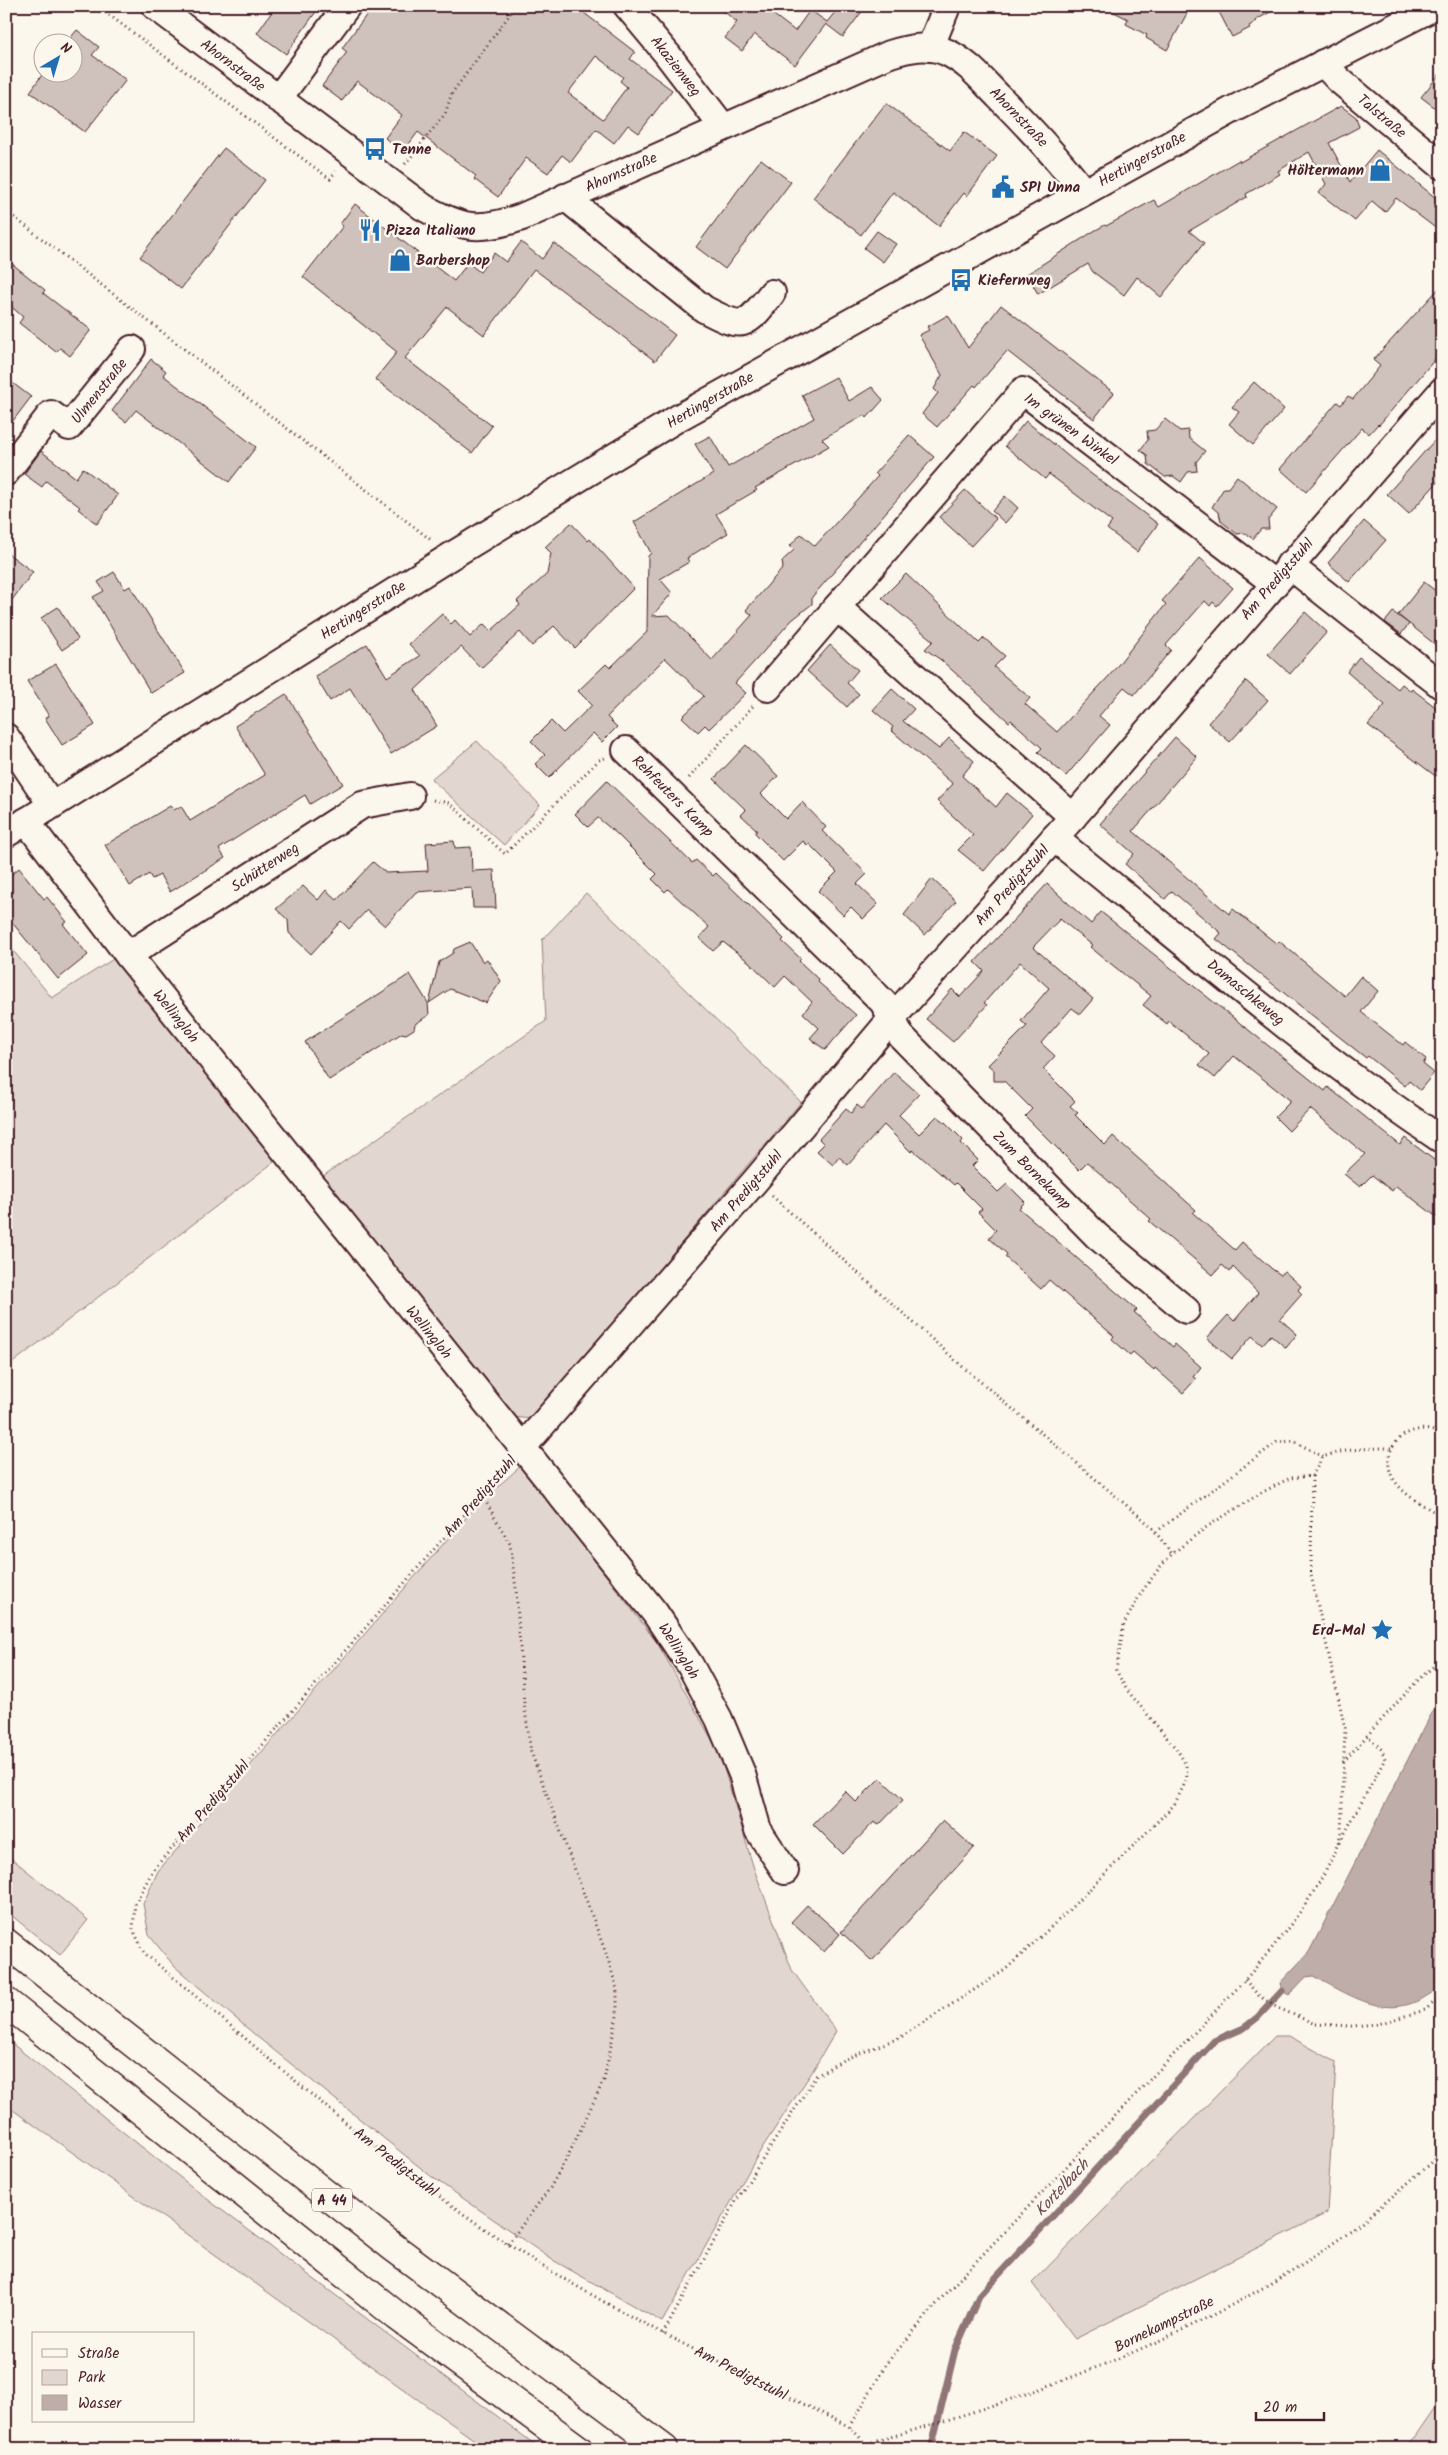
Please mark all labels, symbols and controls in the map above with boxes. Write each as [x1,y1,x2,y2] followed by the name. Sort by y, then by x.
[644,31,707,102] street label: Akazienweg
[32,32,82,82] north arrow
[195,33,270,99] street label: Ahornstraße
[55,37,76,60] text: N
[983,82,1054,154] street label: Ahornstraße
[1351,89,1412,145] street label: Talstraße
[1094,126,1191,194] street label: Hertingerstraße
[362,136,388,162] bus stop icon: Tenne
[392,138,432,162] place label: Tenne
[582,146,662,199] street label: Ahornstraße
[1367,157,1393,183] shop icon: Höltermann
[1287,159,1364,183] place label: Höltermann
[990,174,1016,200] public building icon: SPI Unna
[1020,176,1080,200] place label: SPI Unna
[357,217,383,243] restaurant icon: Pizza Italiano
[386,219,476,243] place label: Pizza Italiano
[387,247,413,273] shop icon: Barbershop
[416,249,490,273] place label: Barbershop
[948,267,974,293] bus stop icon: Kiefernweg
[978,269,1051,293] place label: Kiefernweg
[66,353,134,430] street label: Ulmenstraße
[662,366,759,436] street label: Hertingerstraße
[1018,387,1123,472] street label: Im grünen Winkel
[1235,533,1320,626] street label: Am Predigtstuhl
[316,575,412,647] street label: Hertingerstraße
[626,750,719,843] street label: Rehfeuters Kamp
[227,837,304,899] street label: Schütterweg
[970,839,1056,932] street label: Am Predigtstuhl
[1201,954,1290,1032] street label: Damaschkeweg
[146,985,204,1049] street label: Wellingloh
[986,1126,1076,1216] street label: Zum Bornekamp
[704,1145,789,1238] street label: Am Predigtstuhl
[399,1301,457,1365] street label: Wellingloh
[438,1450,523,1543] street label: Am Predigtstuhl
[1369,1617,1395,1643] place icon: Erd-Mal
[651,1618,705,1685] street label: Wellingloh
[1312,1619,1365,1643] place label: Erd-Mal
[171,1755,256,1848] street label: Am Predigtstuhl
[348,2122,443,2204] street label: Am Predigtstuhl
[1029,2153,1096,2222] water label: Kortelbach
[312,2188,352,2212] road number: A 44
[1110,2290,1219,2360] street label: Bornekampstraße
[32,2332,195,2422] legend
[690,2340,792,2408] street label: Am Predigtstuhl
[78,2342,120,2366] text: Straße
[78,2366,106,2390] text: Park
[1256,2390,1323,2422] scale bar
[78,2392,122,2416] text: Wasser
[1263,2396,1297,2420] text: 20 m

